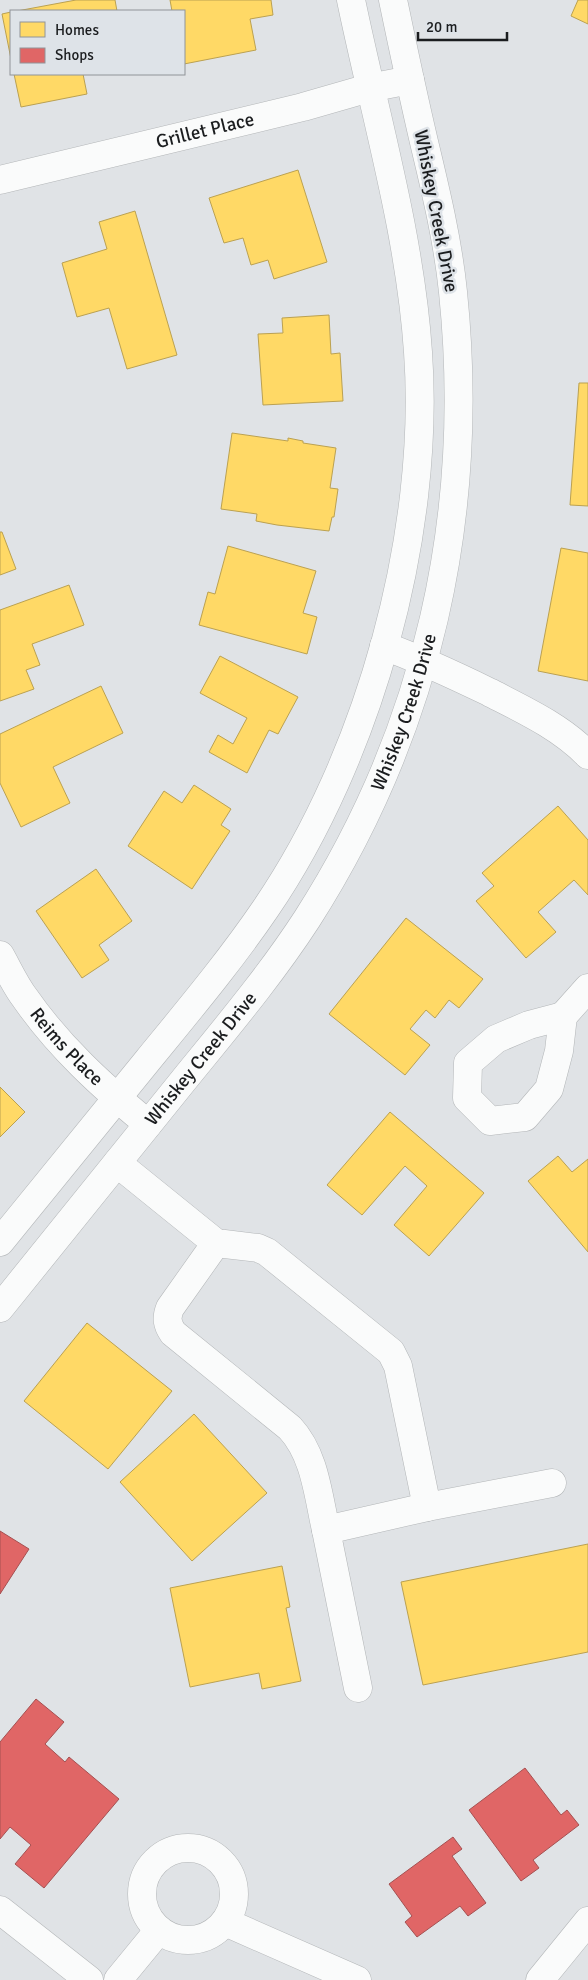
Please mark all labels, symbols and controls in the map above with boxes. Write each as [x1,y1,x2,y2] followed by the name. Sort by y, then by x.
[10,10,185,75] legend
[418,10,507,42] scale bar
[426,18,457,36] text: 20 m
[55,21,99,39] text: Homes
[55,46,94,64] text: Shops
[154,107,257,154] street label: Grillet Place
[408,128,464,294] street label: Whiskey Creek Drive
[366,631,442,795] street label: Whiskey Creek Drive
[140,987,262,1130] street label: Whiskey Creek Drive
[24,1003,108,1091] street label: Reims Place

